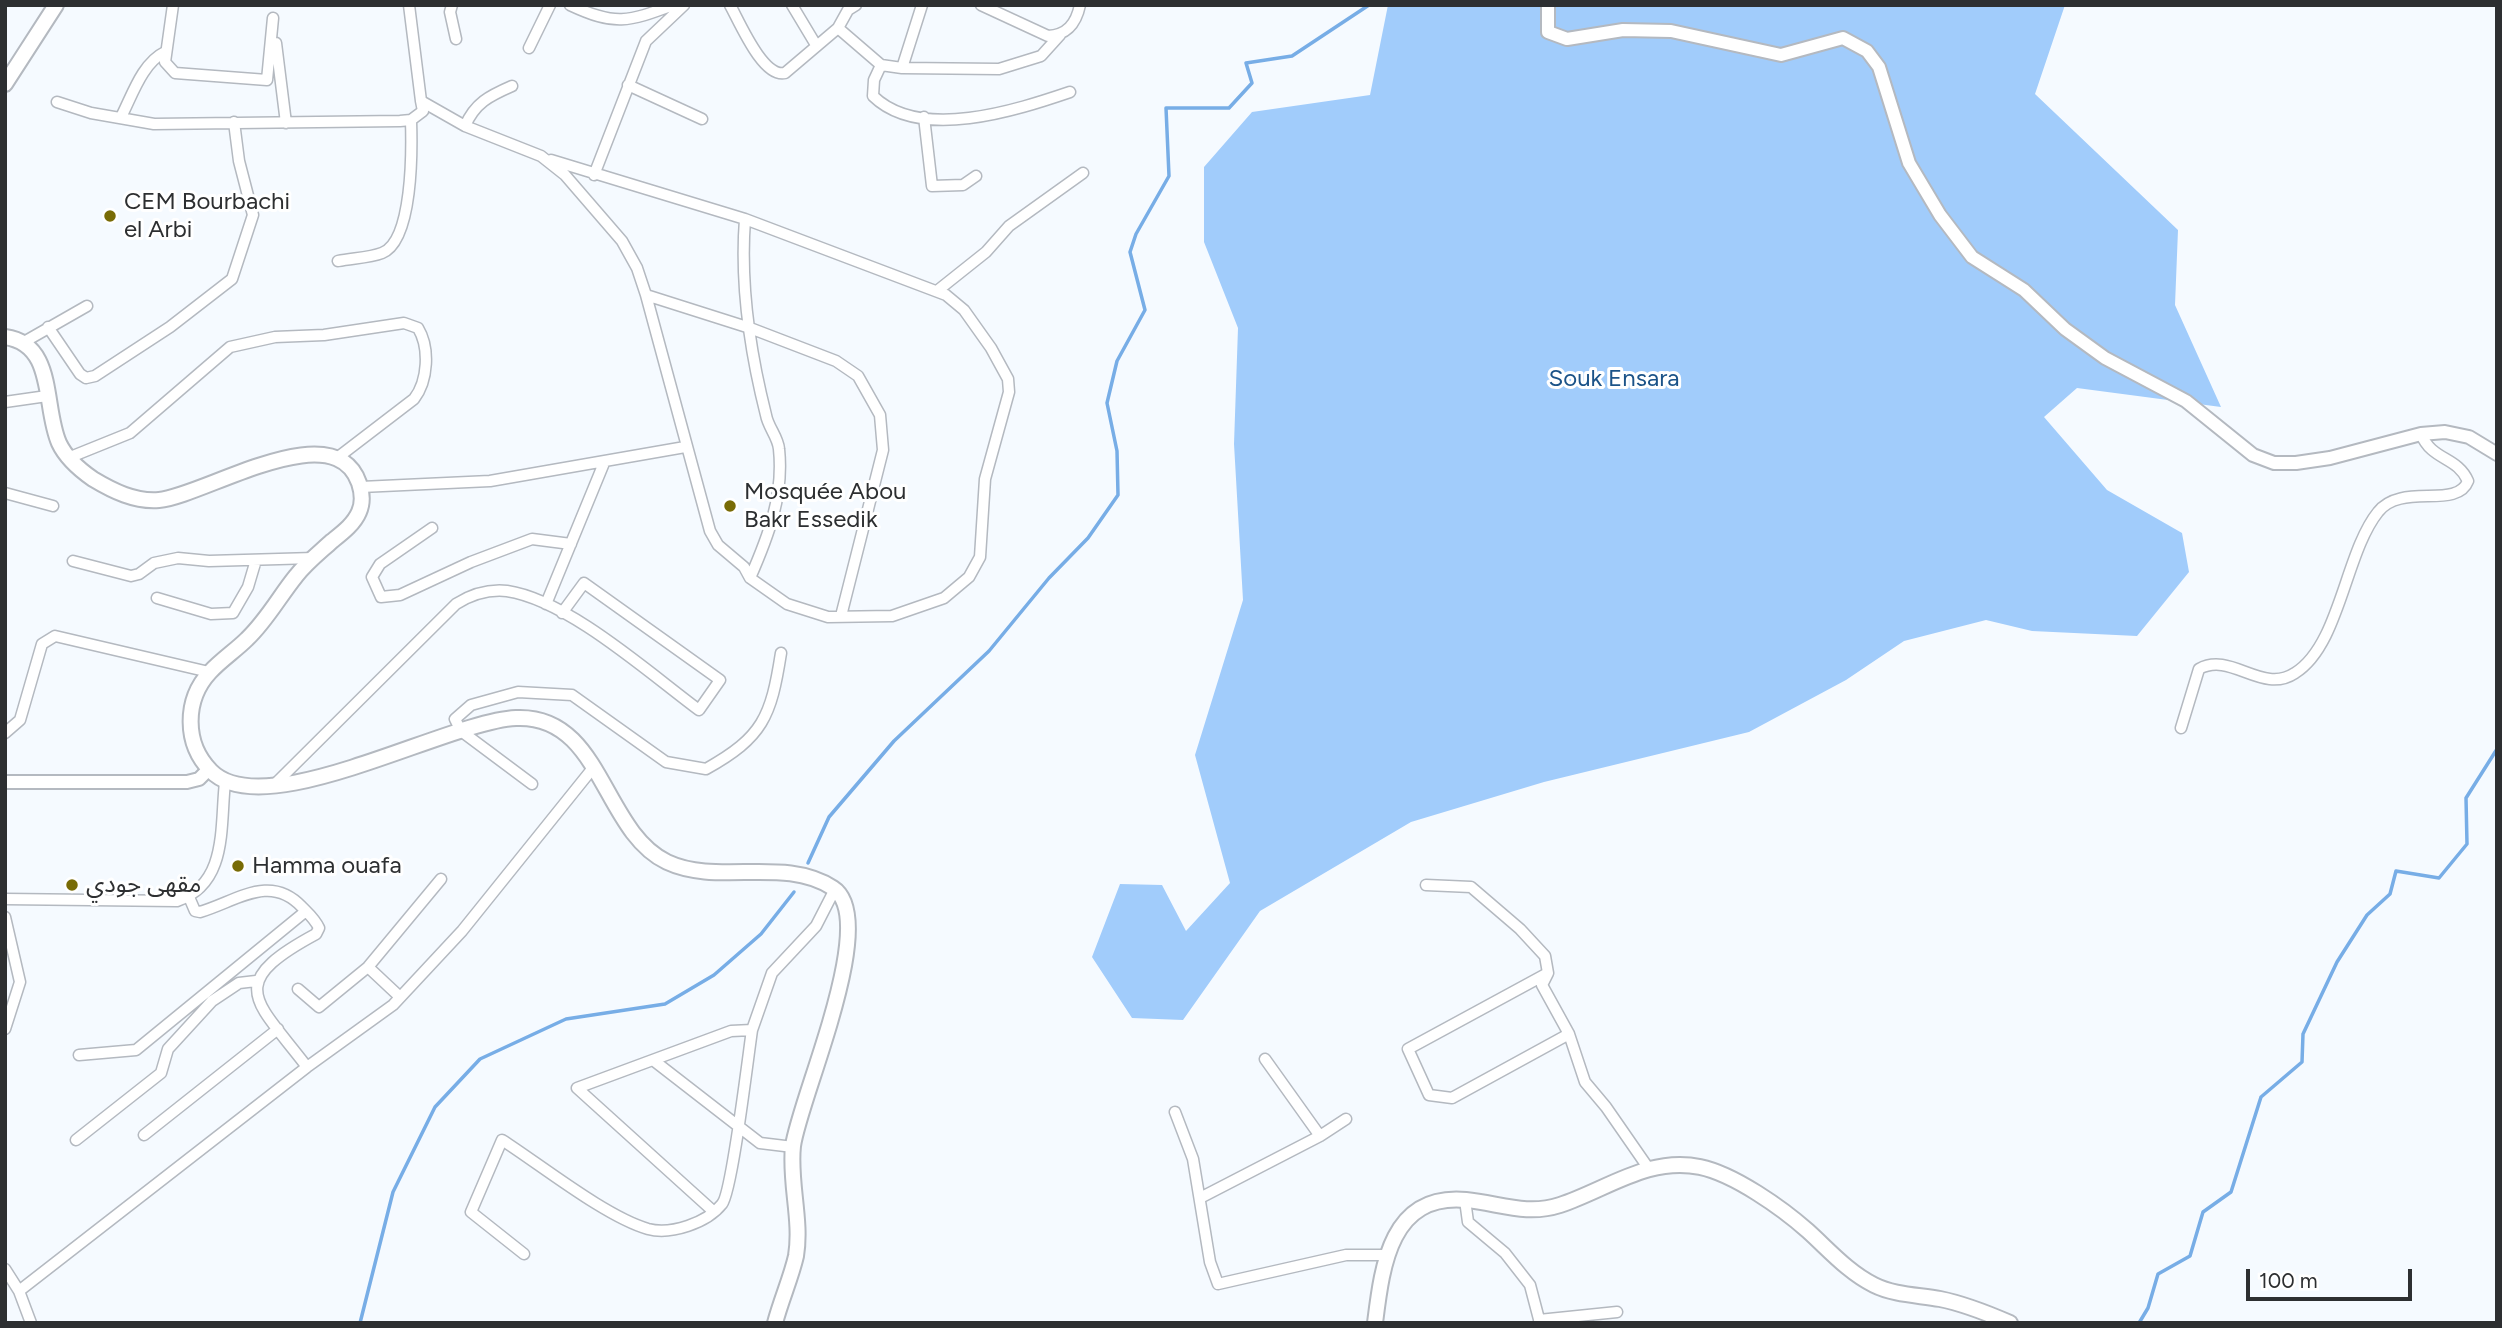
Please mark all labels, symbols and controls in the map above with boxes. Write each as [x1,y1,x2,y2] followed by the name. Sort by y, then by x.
[124,188,290,244] place label: CEM Bourbachi el Arbi
[102,208,118,224] marker: CEM Bourbachi el Arbi
[1549,365,1679,393] park label: Souk Ensara
[744,478,906,534] place label: Mosquée Abou Bakr Essedik
[722,498,738,514] marker: Mosquée Abou Bakr Essedik
[252,852,402,880] place label: Hamma ouafa
[230,858,246,874] marker: Hamma ouafa
[86,871,201,899] place label: مقهى جودي
[64,877,80,893] marker: مقهى جودي
[2250,1254,2416,1298] scale bar
[2259,1268,2318,1293] text: 100 m

